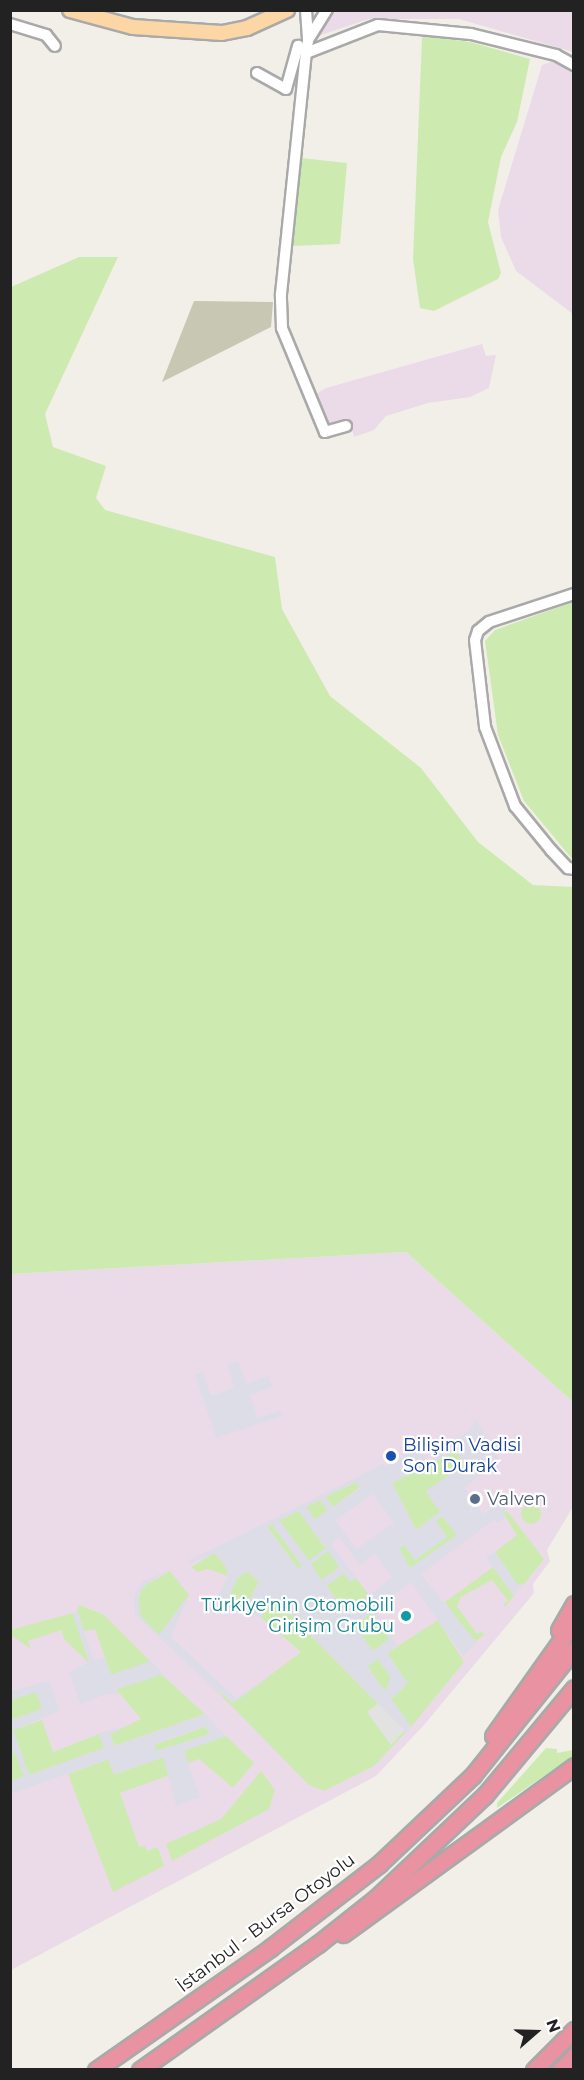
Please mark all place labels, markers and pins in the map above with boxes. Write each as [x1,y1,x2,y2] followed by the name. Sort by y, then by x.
[403,1435,521,1478] place label: Bilişim Vadisi Son Durak
[384,1449,398,1463] marker: Bilişim Vadisi Son Durak
[487,1488,547,1510] place label: Valven
[468,1492,482,1506] marker: Valven
[201,1595,394,1638] place label: Türkiye'nin Otomobili Girişim Grubu
[399,1609,413,1623] marker: Türkiye'nin Otomobili Girişim Grubu

